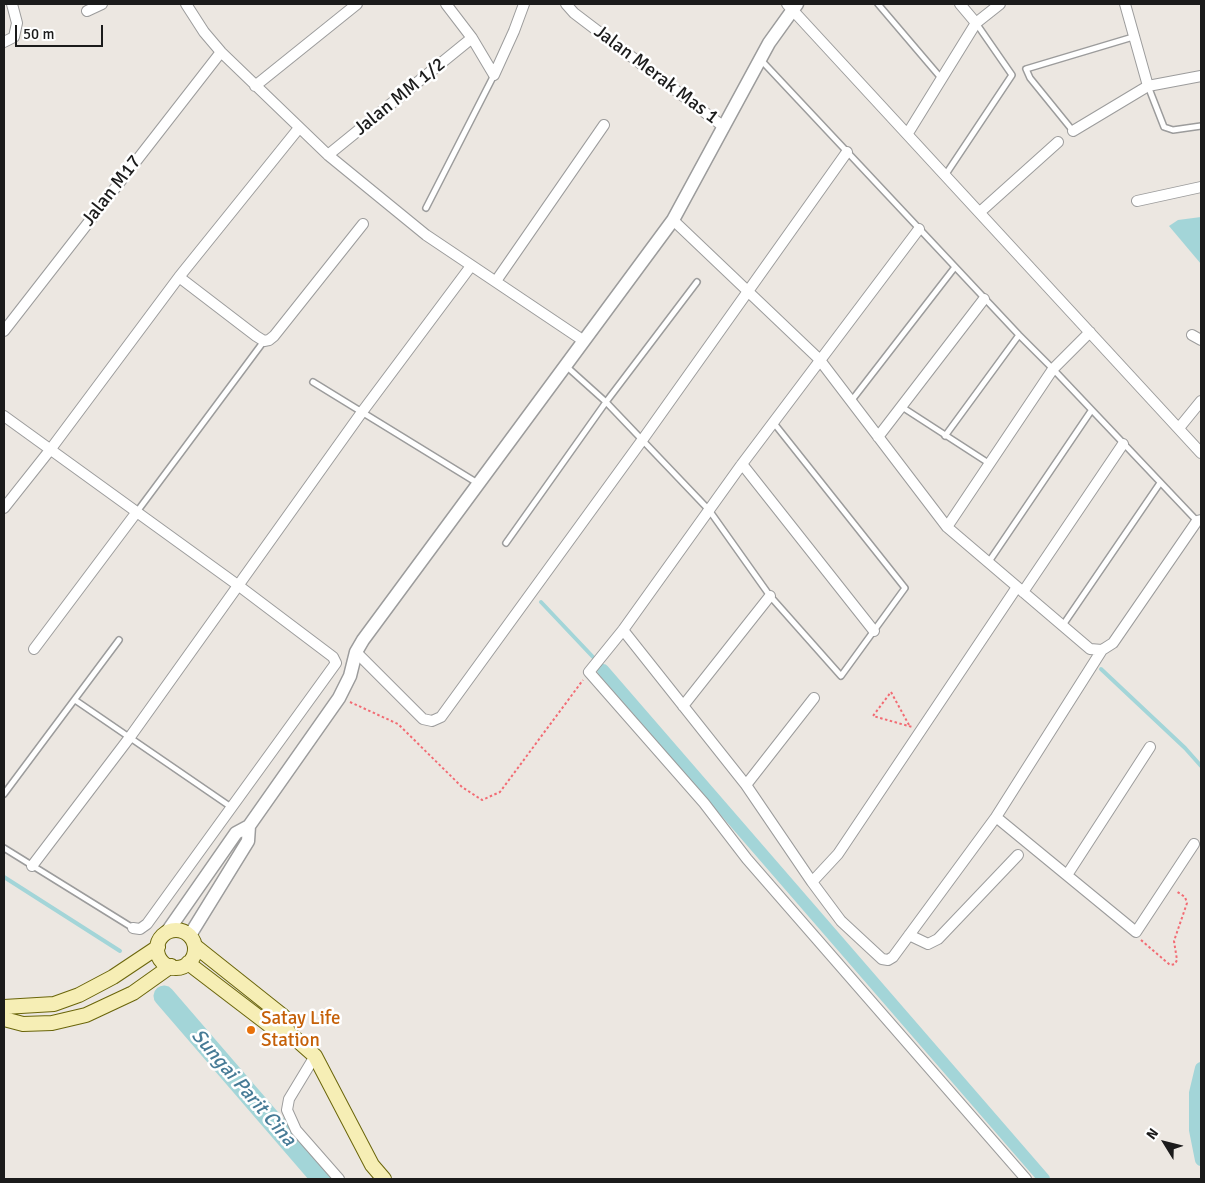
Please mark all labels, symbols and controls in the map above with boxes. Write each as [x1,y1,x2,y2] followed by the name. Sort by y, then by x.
[18,15,105,47] scale bar
[589,21,723,129] street label: Jalan Merak Mas 1
[23,25,54,43] text: 50 m
[350,53,450,141] street label: Jalan MM 1/2
[77,151,147,231] street label: Jalan M17
[261,1008,340,1052] place label: Satay Life Station
[186,1024,300,1152] water label: Sungai Parit Cina
[245,1024,257,1036] marker: Satay Life Station
[1140,1118,1190,1168] north arrow
[1143,1125,1162,1143] text: N

